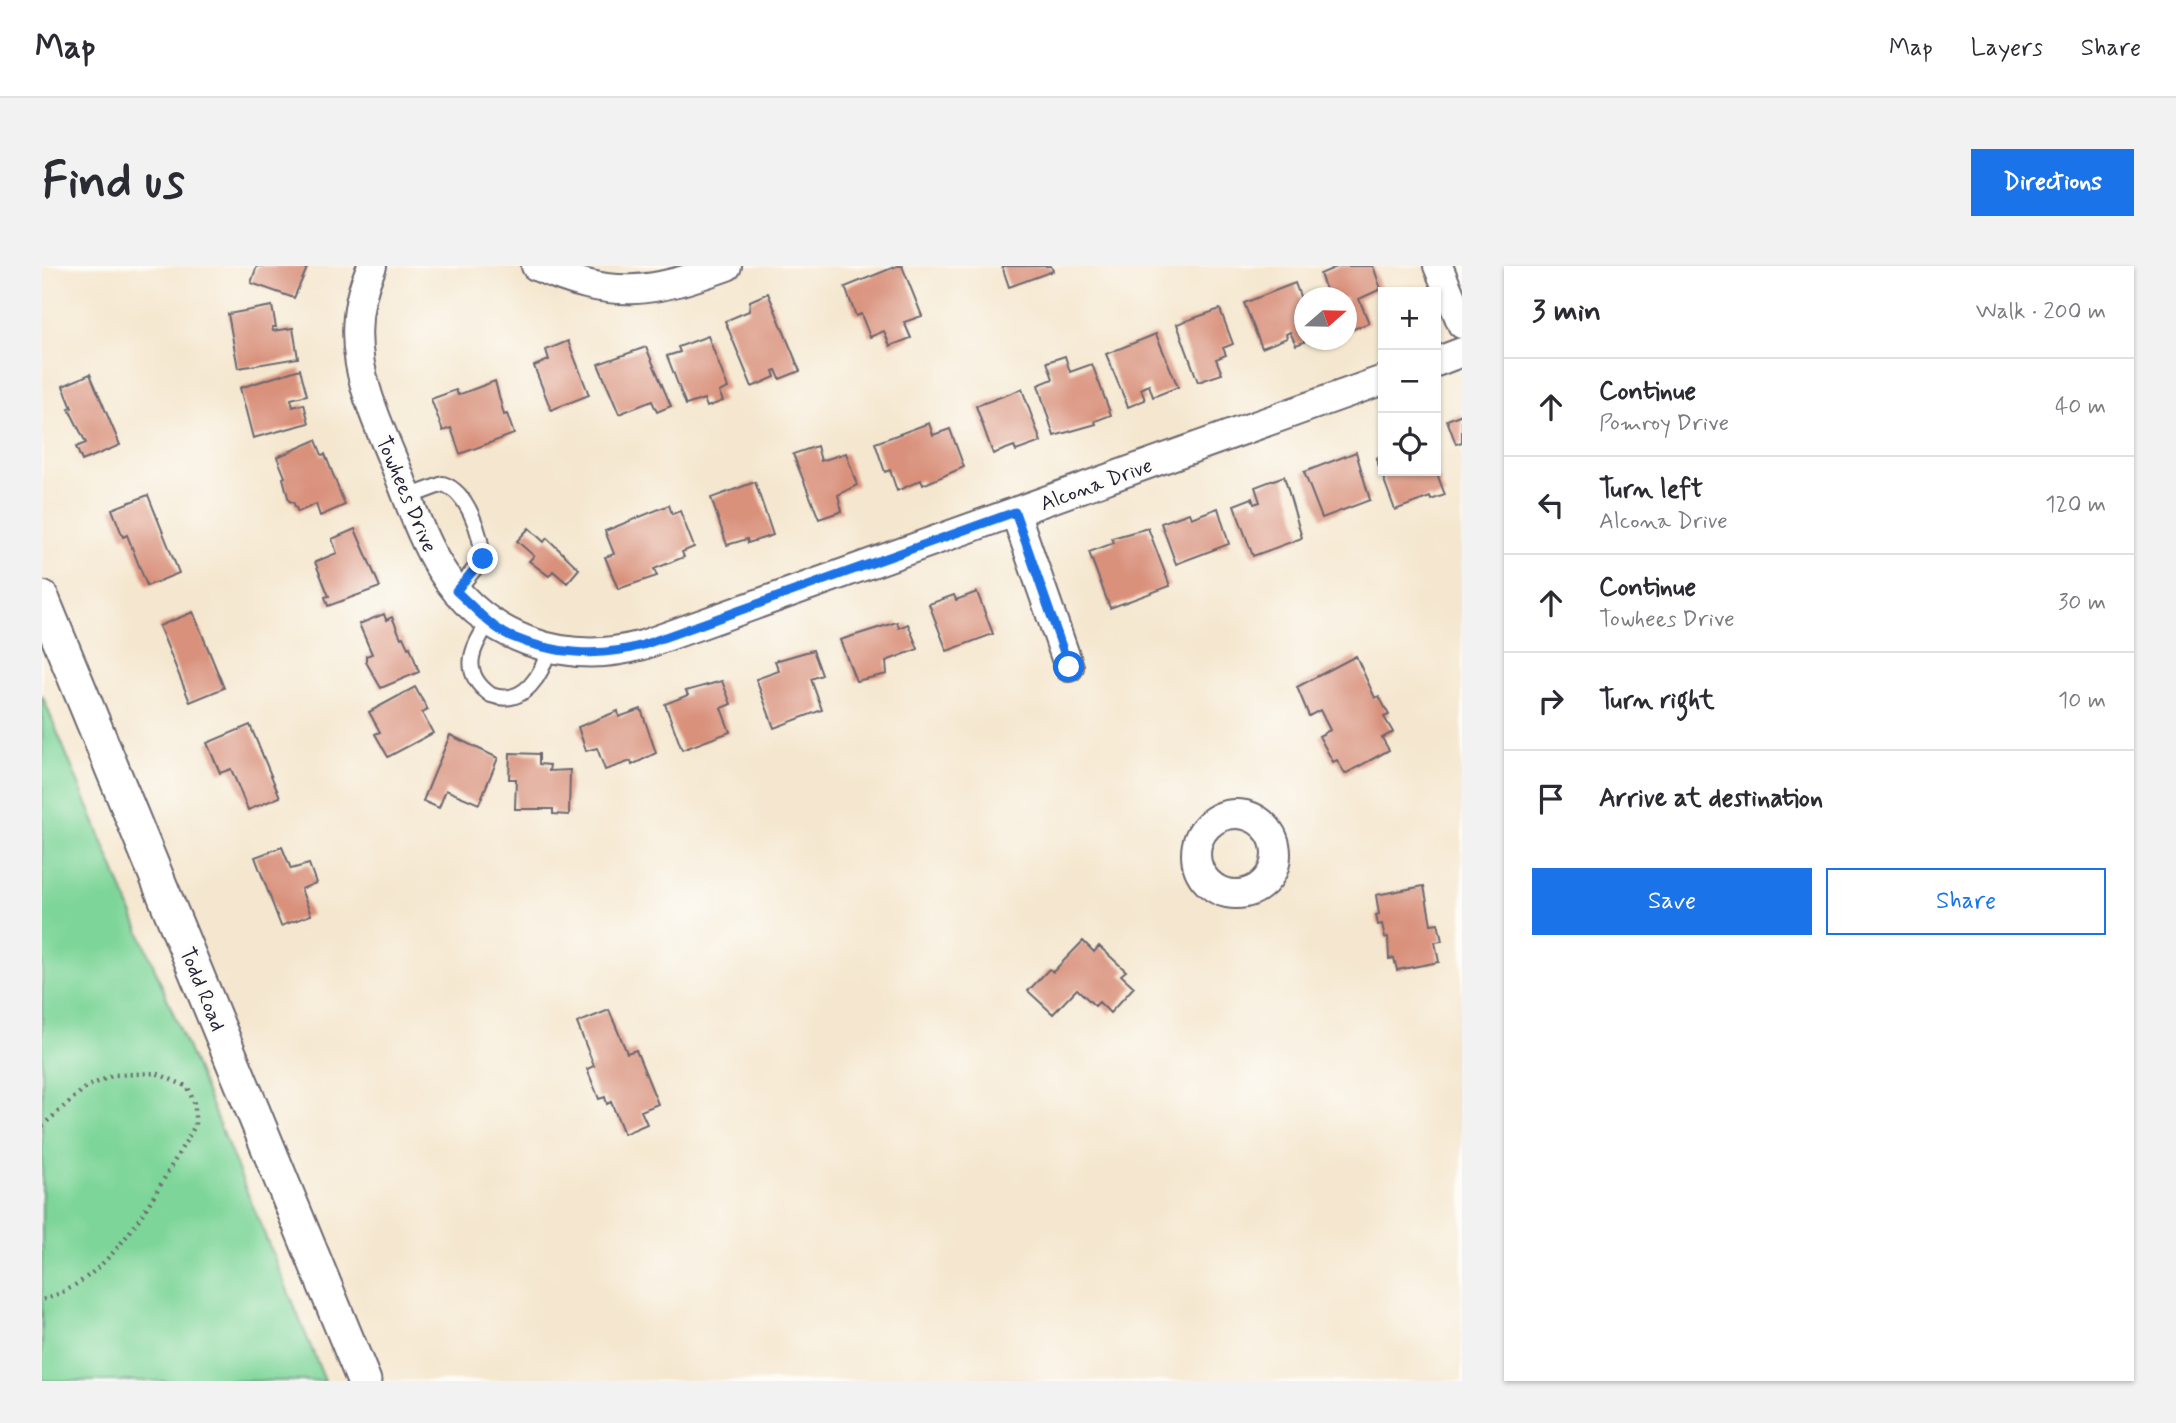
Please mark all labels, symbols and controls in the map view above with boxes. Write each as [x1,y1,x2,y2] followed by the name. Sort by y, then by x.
[35,26,95,70] text: Map
[1889,33,1933,64] text: Map
[1971,33,2043,64] text: Layers
[2081,33,2141,64] text: Share
[1971,149,2134,216] button: Directions
[42,150,185,215] text: Find us
[1294,287,1357,350] north arrow
[1378,287,1441,476] map controls
[1378,287,1441,350] button: +
[1532,292,1601,331] text: 3 min
[1976,297,2106,327] text: Walk · 200 m
[1378,350,1441,413] button: −
[1599,375,1696,409] text: Continue
[1532,388,1570,426] icon: ahead
[2055,392,2106,422] text: 40 m
[1599,409,1729,439] text: Pomroy Drive
[1378,413,1441,476] button: locate
[369,432,443,557] street label: Towhees Drive
[1036,452,1156,518] street label: Alcona Drive
[1599,473,1703,507] text: Turn left
[1532,486,1570,524] icon: left
[2045,490,2106,520] text: 120 m
[1599,507,1728,537] text: Alcona Drive
[467,543,498,574] route end
[1599,571,1696,605] text: Continue
[1532,584,1570,622] icon: ahead
[2058,588,2106,618] text: 30 m
[1599,605,1735,635] text: Towhees Drive
[1053,651,1084,682] route start
[1532,682,1570,720] icon: right
[1599,684,1715,718] text: Turn right
[2058,686,2106,716] text: 10 m
[1532,780,1570,818] icon: arrive
[1599,782,1823,816] text: Arrive at destination
[1532,868,1812,935] button: Save
[1826,868,2106,935] button: Share
[173,943,232,1036] street label: Todd Road

